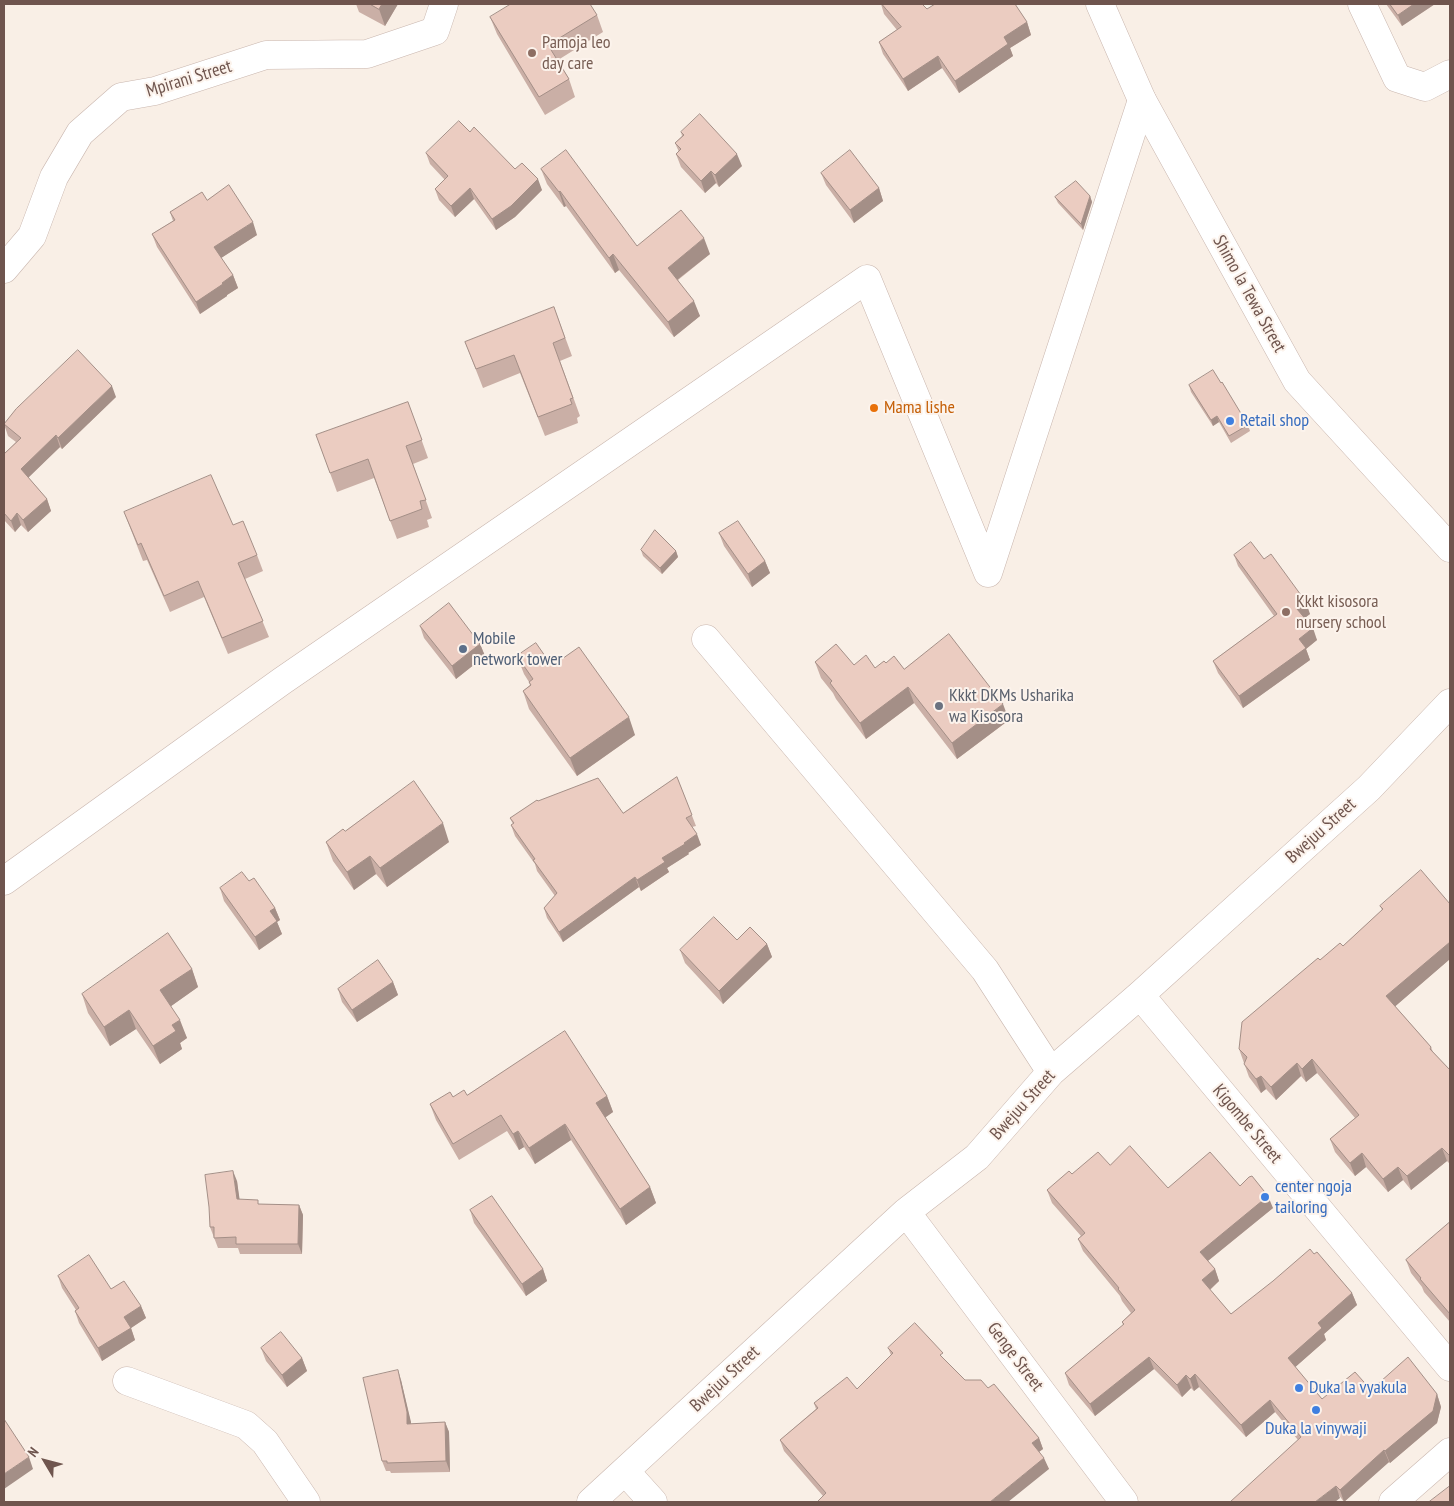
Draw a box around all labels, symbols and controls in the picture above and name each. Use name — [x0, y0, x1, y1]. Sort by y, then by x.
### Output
place label: Pamoja leo day care — [542, 32, 610, 74]
marker: Pamoja leo day care — [526, 47, 538, 59]
street label: Mpirani Street — [144, 56, 234, 102]
street label: Shimo la Tewa Street — [1208, 232, 1290, 356]
place label: Mama lishe — [884, 397, 955, 419]
marker: Mama lishe — [868, 402, 880, 414]
place label: Retail shop — [1240, 410, 1309, 432]
marker: Retail shop — [1224, 415, 1236, 427]
place label: Kkkt kisosora nursery school — [1296, 591, 1386, 634]
marker: Kkkt kisosora nursery school — [1280, 606, 1292, 618]
place label: Mobile network tower — [473, 628, 562, 670]
marker: Mobile network tower — [457, 643, 469, 655]
place label: Kkkt DKMs Usharika wa Kisosora — [949, 685, 1074, 728]
marker: Kkkt DKMs Usharika wa Kisosora — [933, 700, 945, 712]
street label: Bwejuu Street — [1281, 794, 1361, 868]
street label: Bwejuu Street — [986, 1065, 1060, 1145]
street label: Kigombe Street — [1208, 1080, 1286, 1168]
place label: center ngoja tailoring — [1275, 1176, 1352, 1218]
marker: center ngoja tailoring — [1259, 1191, 1271, 1203]
street label: Genge Street — [982, 1318, 1048, 1396]
street label: Bwejuu Street — [686, 1341, 764, 1417]
place label: Duka la vyakula — [1309, 1377, 1407, 1399]
marker: Duka la vyakula — [1293, 1382, 1305, 1394]
marker: Duka la vinywaji — [1310, 1404, 1322, 1416]
place label: Duka la vinywaji — [1265, 1418, 1367, 1440]
north arrow — [20, 1436, 70, 1486]
text: N — [24, 1444, 42, 1460]

